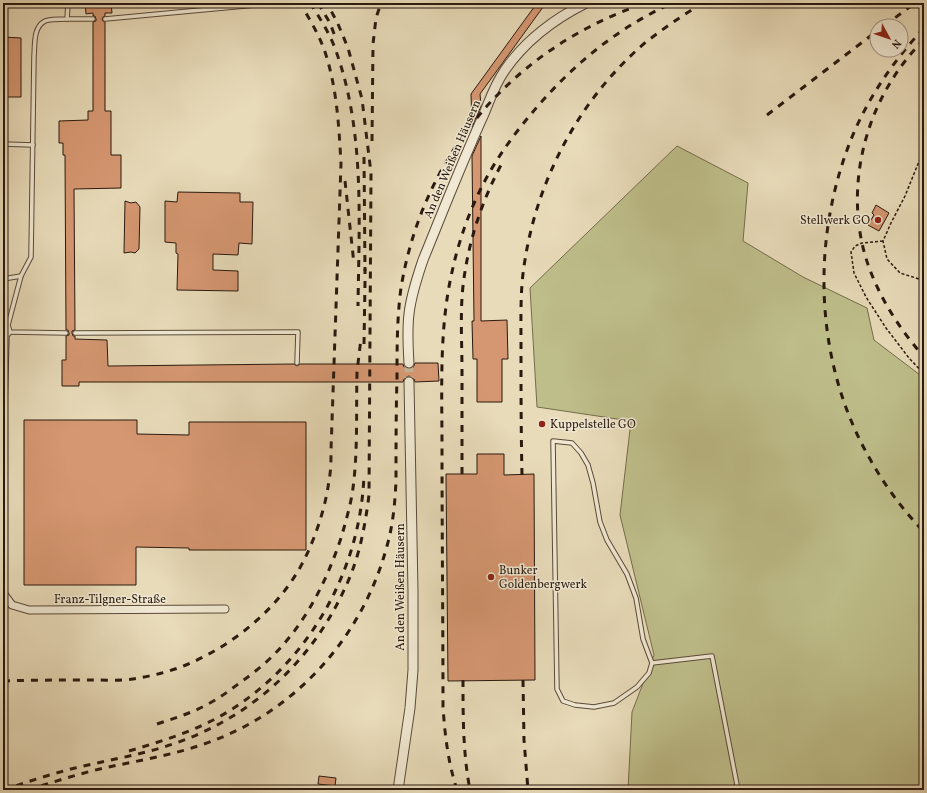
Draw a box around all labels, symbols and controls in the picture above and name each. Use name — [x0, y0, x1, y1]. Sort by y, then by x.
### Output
north arrow — [869, 18, 909, 58]
text: N — [887, 36, 904, 51]
street label: An den Weißen Häusern — [421, 98, 485, 221]
place label: Stellwerk GO — [800, 213, 870, 229]
marker: Stellwerk GO — [873, 215, 883, 225]
place label: Kuppelstelle GO — [550, 417, 636, 433]
marker: Kuppelstelle GO — [537, 419, 547, 429]
street label: An den Weißen Häusern — [393, 523, 409, 651]
place label: Bunker Goldenbergwerk — [499, 563, 588, 593]
marker: Bunker Goldenbergwerk — [486, 572, 496, 582]
street label: Franz-Tilgner-Straße — [54, 592, 166, 608]

